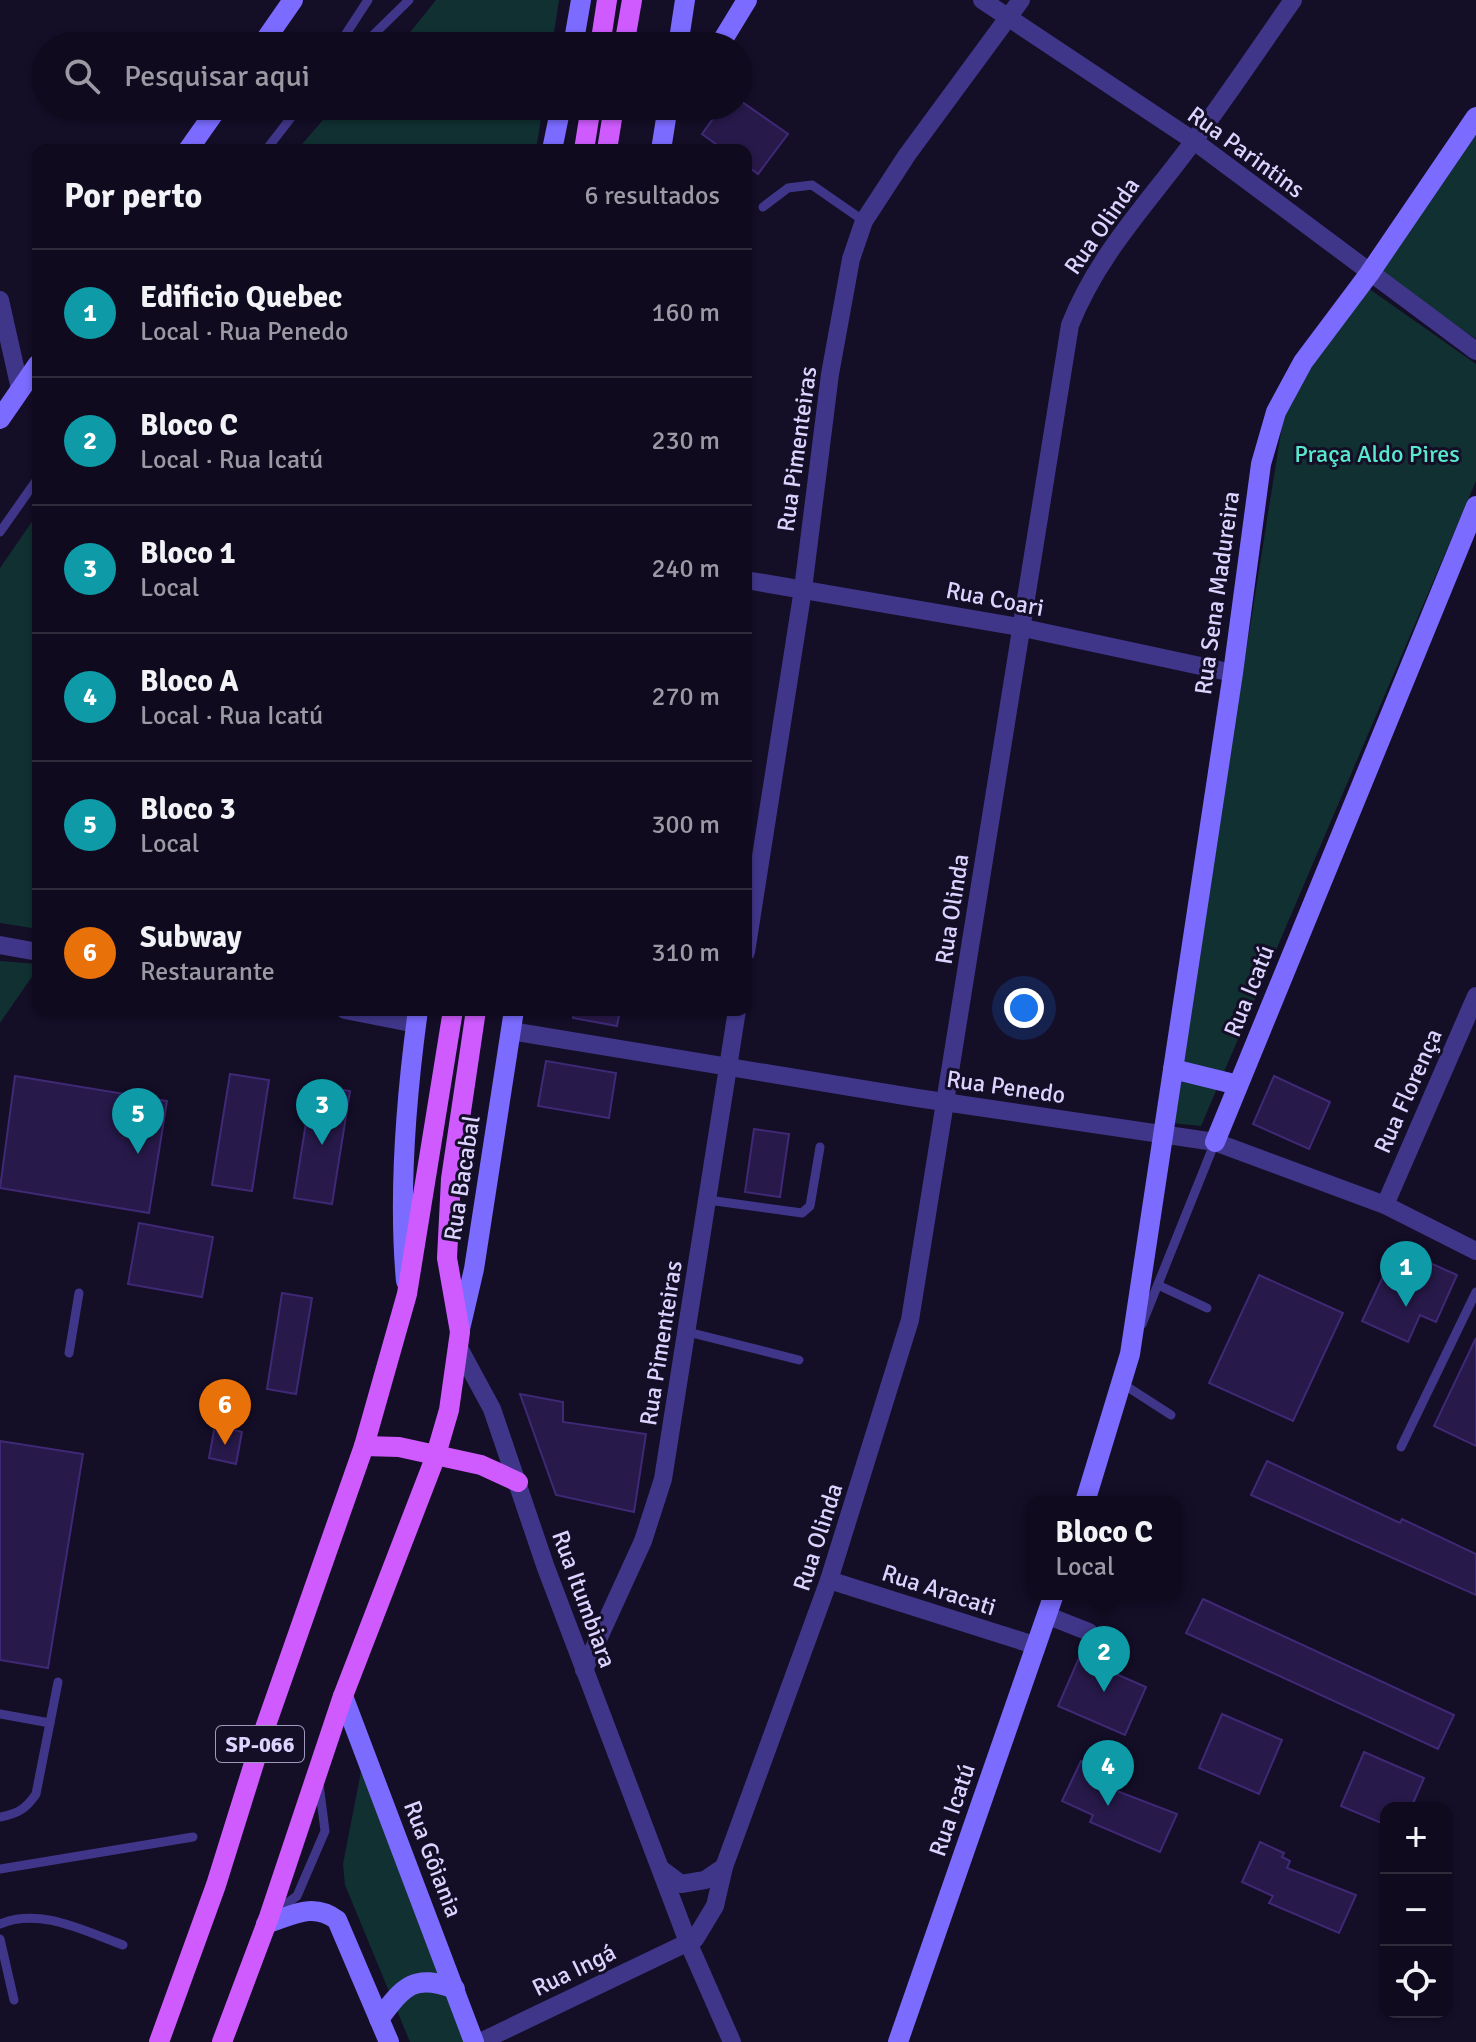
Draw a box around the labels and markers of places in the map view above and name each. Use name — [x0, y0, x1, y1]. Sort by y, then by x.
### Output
pin: 3 — [296, 1079, 348, 1145]
pin: 5 — [112, 1088, 164, 1154]
pin: 1 — [1380, 1241, 1432, 1307]
pin: 6 — [199, 1379, 251, 1445]
pin: 2 — [1078, 1626, 1130, 1692]
pin: 4 — [1082, 1740, 1134, 1806]

